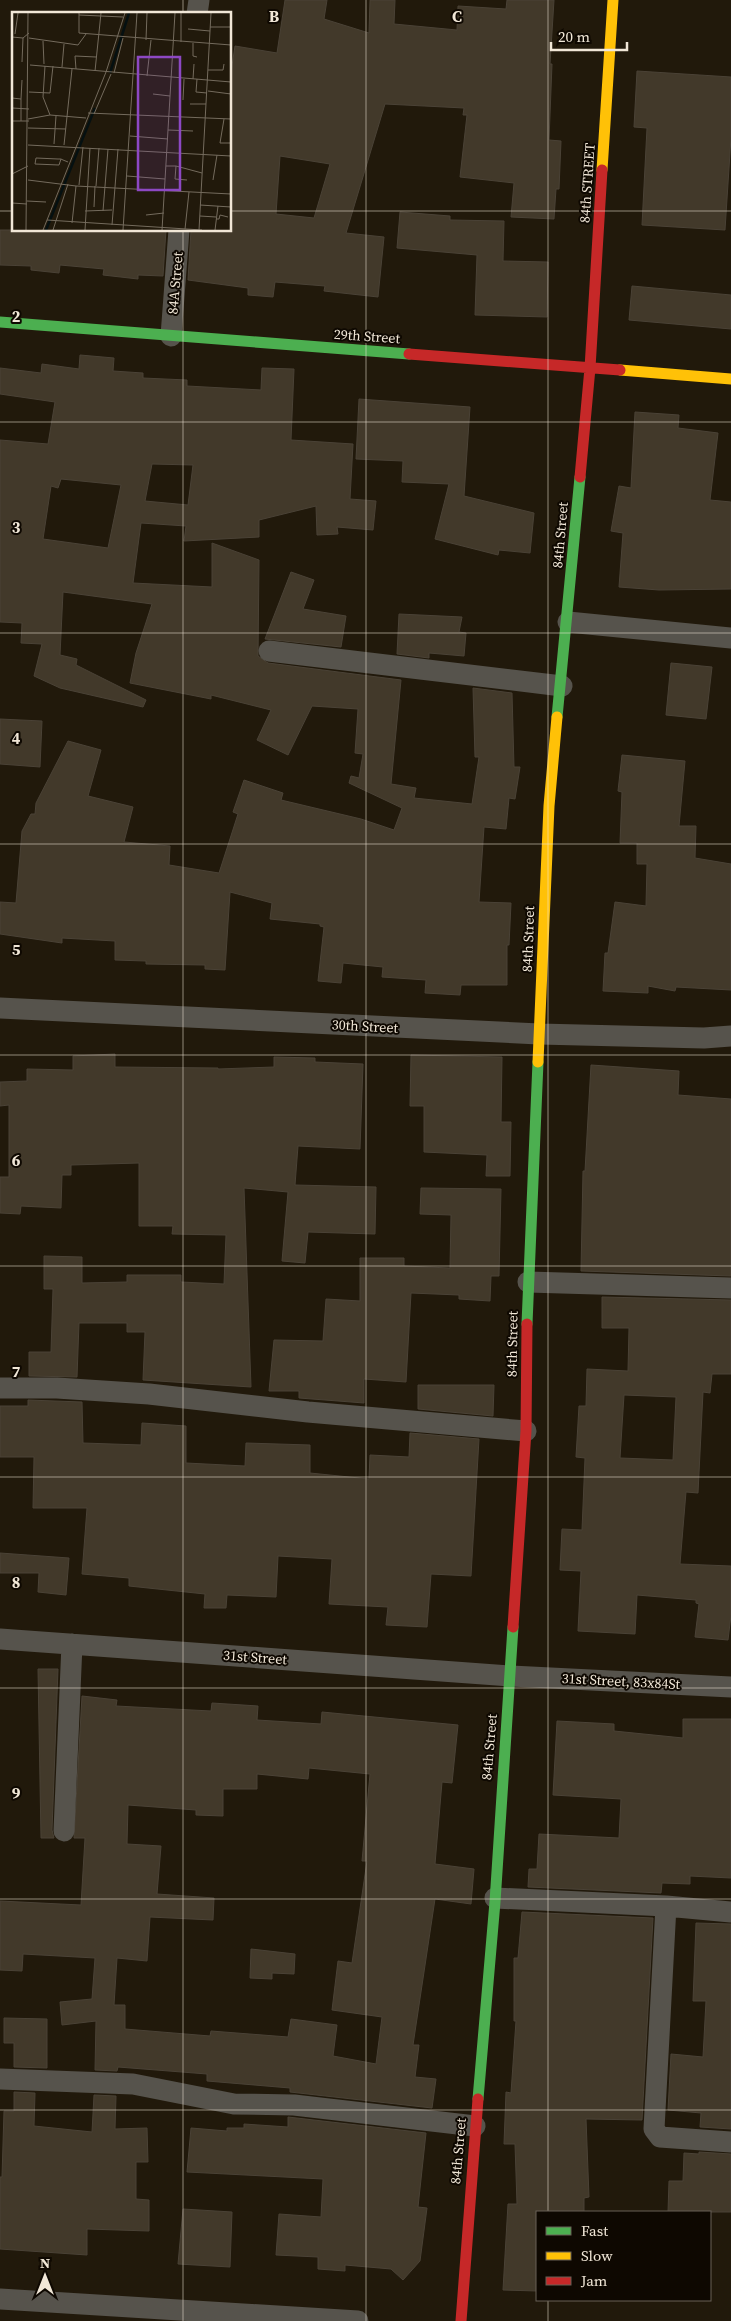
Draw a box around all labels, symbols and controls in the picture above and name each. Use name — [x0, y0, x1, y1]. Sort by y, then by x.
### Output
text: B — [269, 5, 280, 27]
text: C — [452, 5, 462, 27]
inset map — [12, 12, 231, 231]
scale bar — [551, 20, 627, 52]
text: 20 m — [558, 26, 590, 47]
street label: 84th STREET — [574, 142, 600, 224]
street label: 84A Street — [162, 250, 188, 315]
text: 2 — [12, 305, 21, 327]
street label: 29th Street — [333, 324, 401, 348]
street label: 84th Street — [547, 501, 573, 569]
text: 3 — [12, 516, 21, 538]
text: 4 — [12, 727, 21, 749]
street label: 84th Street — [517, 905, 539, 973]
text: 5 — [12, 938, 21, 960]
street label: 30th Street — [331, 1014, 399, 1038]
text: 6 — [12, 1149, 21, 1171]
street label: 84th Street — [501, 1310, 523, 1377]
text: 7 — [12, 1360, 21, 1382]
text: 8 — [12, 1571, 20, 1593]
street label: 31st Street — [222, 1645, 288, 1669]
street label: 31st Street, 83x84St — [561, 1668, 681, 1694]
street label: 84th Street — [476, 1713, 502, 1781]
text: 9 — [12, 1782, 21, 1804]
street label: 84th Street — [445, 2117, 471, 2185]
legend — [536, 2211, 711, 2301]
text: Fast — [581, 2220, 608, 2241]
text: Slow — [581, 2245, 613, 2266]
north arrow — [20, 2251, 70, 2301]
text: N — [40, 2253, 50, 2273]
text: Jam — [580, 2270, 608, 2291]

